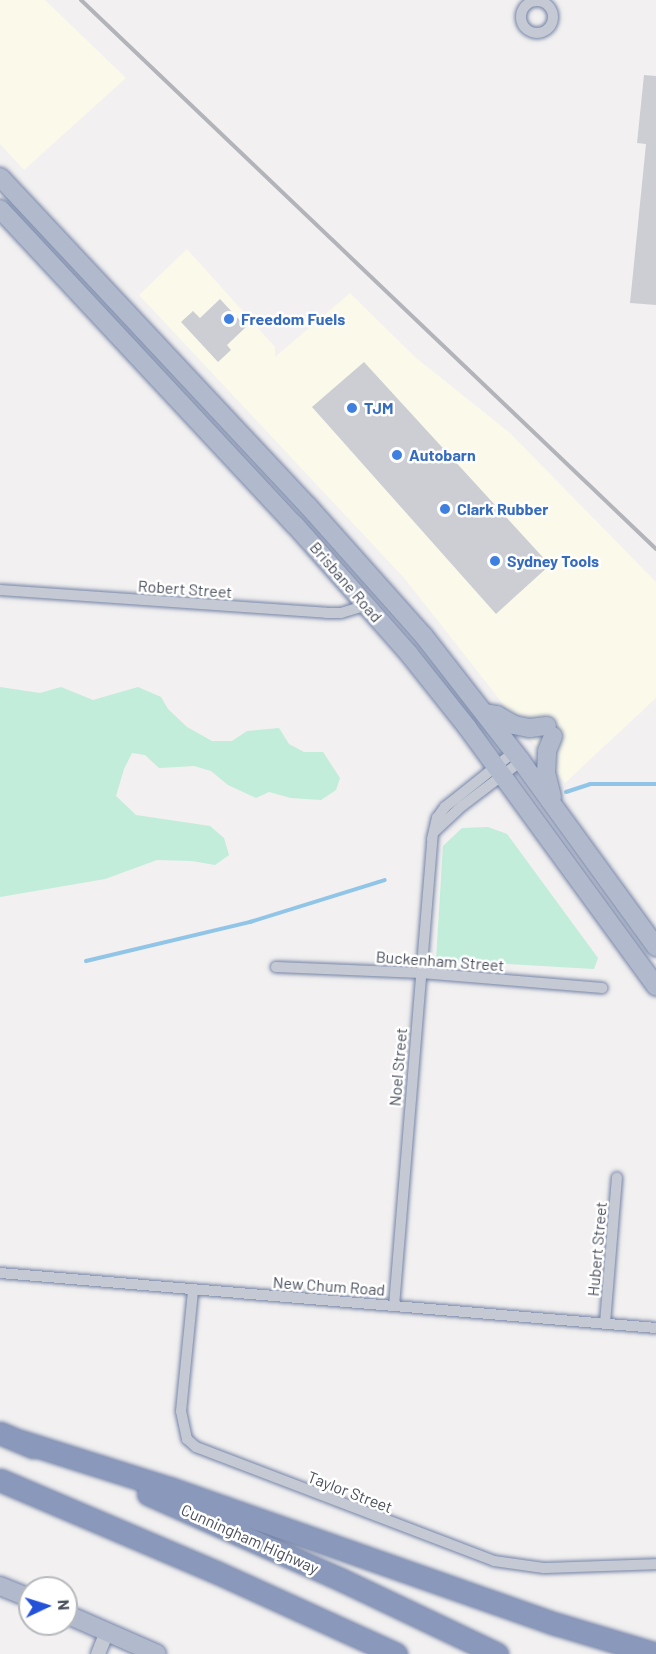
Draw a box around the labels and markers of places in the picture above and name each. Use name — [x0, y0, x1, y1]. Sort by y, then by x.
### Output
place label: Freedom Fuels — [241, 309, 345, 329]
marker: Freedom Fuels — [222, 312, 236, 326]
place label: TJM — [364, 398, 393, 418]
marker: TJM — [345, 401, 359, 415]
place label: Autobarn — [409, 445, 476, 465]
marker: Autobarn — [390, 448, 404, 462]
place label: Clark Rubber — [457, 499, 548, 519]
marker: Clark Rubber — [438, 502, 452, 516]
place label: Sydney Tools — [507, 551, 599, 571]
marker: Sydney Tools — [488, 554, 502, 568]

